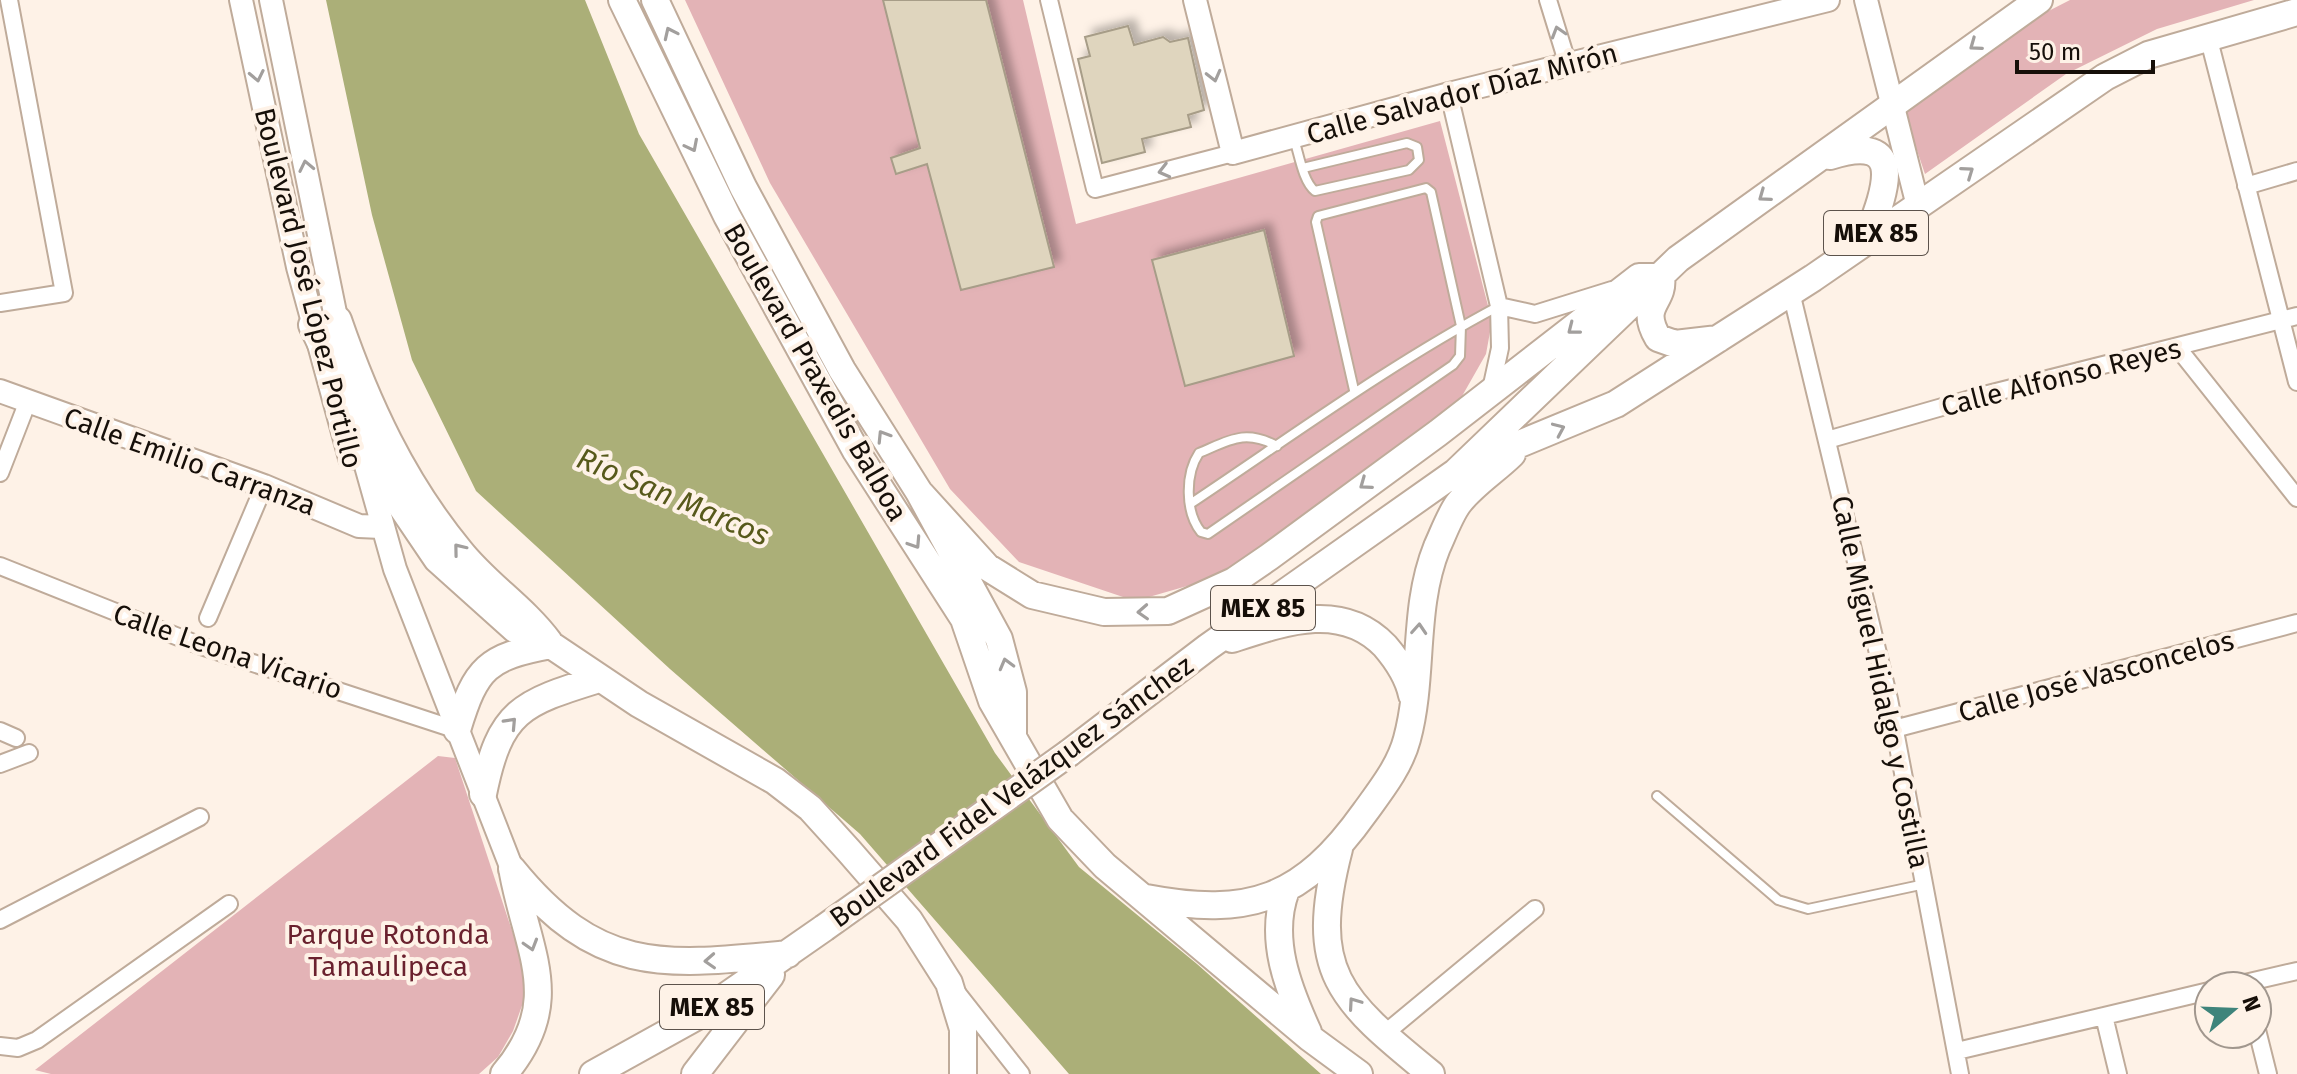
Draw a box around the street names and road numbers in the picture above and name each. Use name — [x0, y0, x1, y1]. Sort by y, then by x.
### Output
street label: Calle Salvador Díaz Mirón — [1303, 36, 1621, 151]
street label: Boulevard José López Portillo — [248, 104, 369, 472]
road number: MEX 85 — [1824, 211, 1928, 255]
street label: Boulevard Praxedis Balboa — [717, 218, 914, 527]
street label: Calle Alfonso Reyes — [1938, 332, 2184, 423]
street label: Calle Emilio Carranza — [59, 401, 320, 522]
street label: Calle Miguel Hidalgo y Costilla — [1825, 493, 1936, 872]
road number: MEX 85 — [1211, 586, 1315, 630]
street label: Calle Leona Vicario — [109, 597, 347, 706]
street label: Calle José Vasconcelos — [1955, 624, 2237, 729]
street label: Boulevard Fidel Velázquez Sánchez — [823, 648, 1199, 934]
road number: MEX 85 — [660, 985, 764, 1029]

